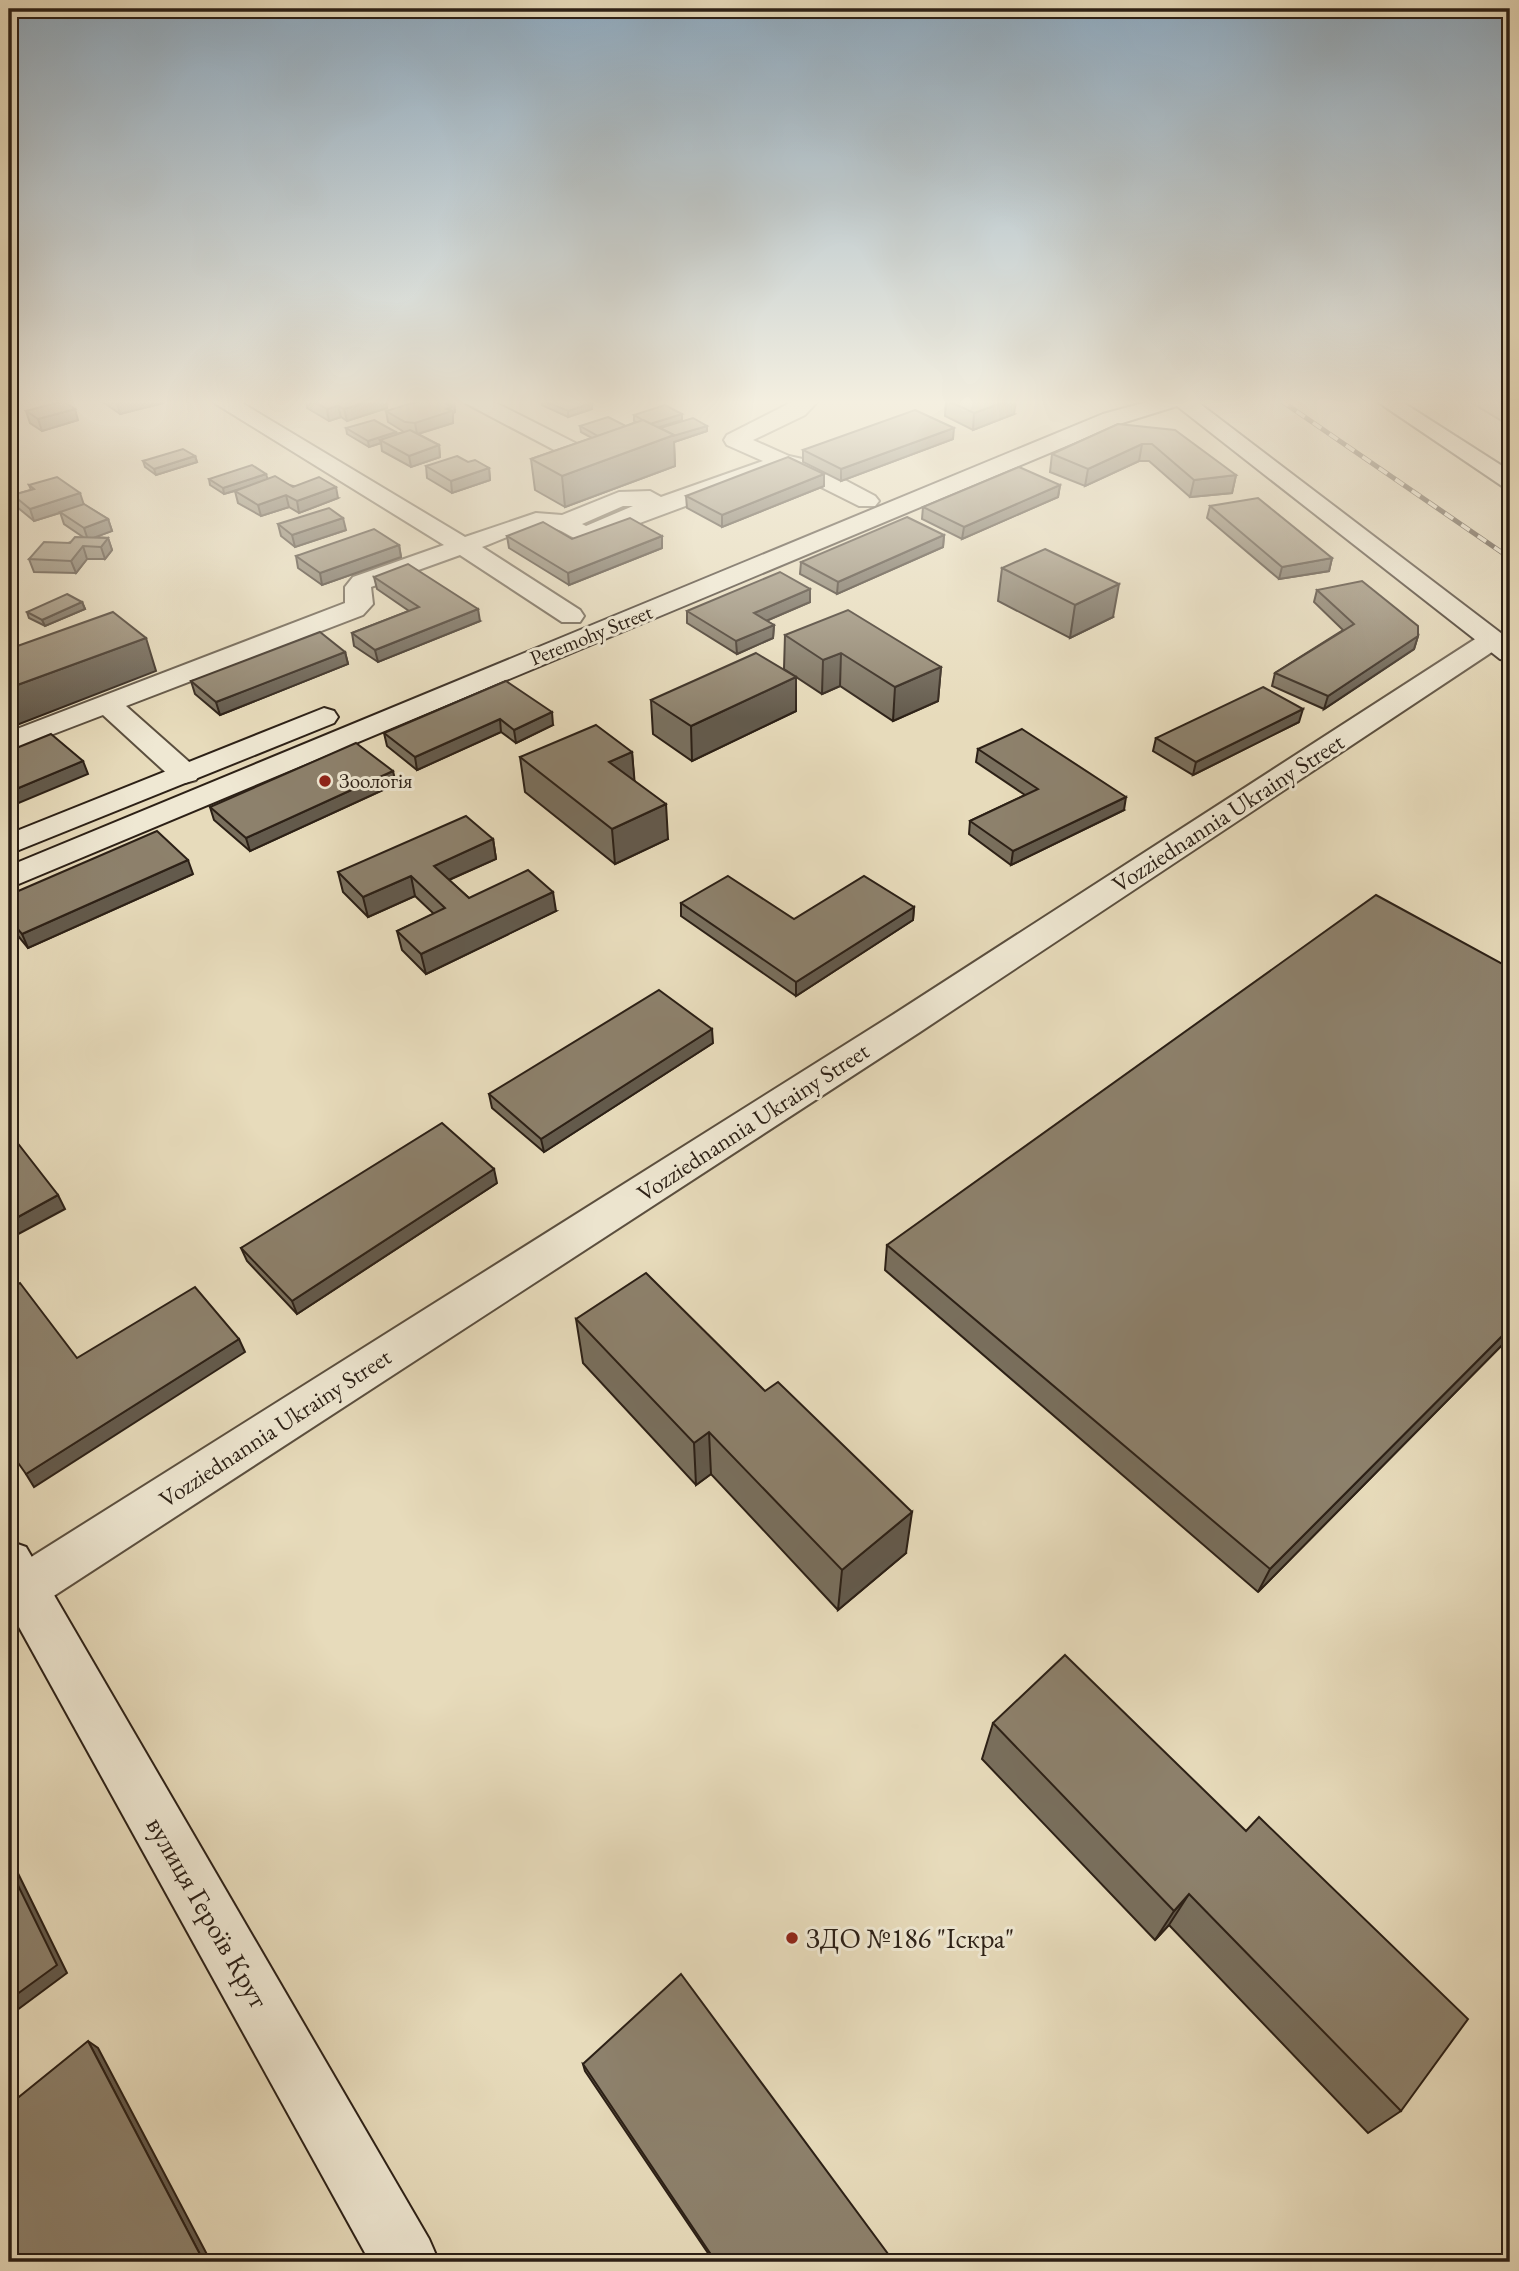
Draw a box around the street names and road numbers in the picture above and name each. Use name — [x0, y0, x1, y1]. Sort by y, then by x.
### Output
street label: Peremohy Street — [526, 598, 656, 671]
street label: Vozziednannia Ukrainy Street — [1106, 726, 1350, 899]
street label: Vozziednannia Ukrainy Street — [631, 1035, 875, 1208]
street label: Vozziednannia Ukrainy Street — [153, 1341, 397, 1514]
street label: вулиця Героїв Крут — [139, 1810, 278, 2015]

